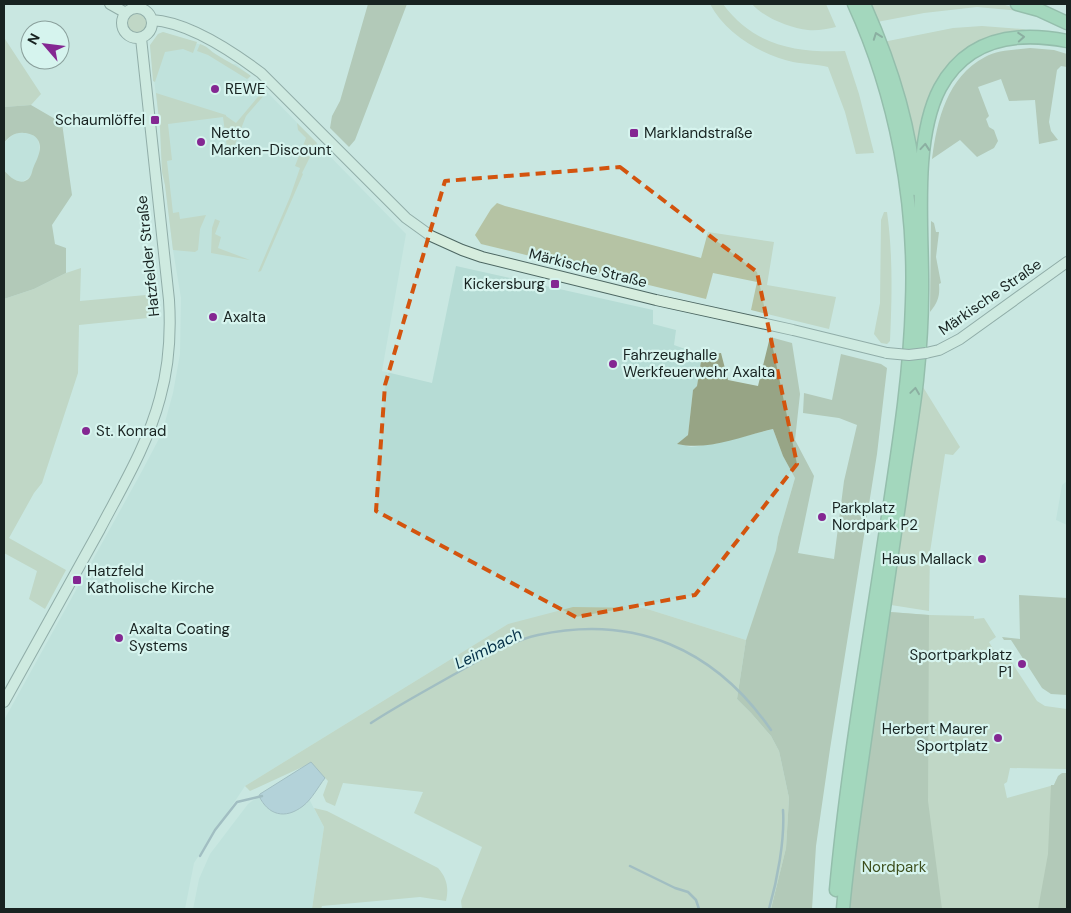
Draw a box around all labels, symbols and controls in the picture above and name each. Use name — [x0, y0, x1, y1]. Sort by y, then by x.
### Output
north arrow — [20, 20, 70, 70]
text: N — [23, 30, 44, 48]
one-way arrow — [873, 32, 883, 40]
one-way arrow — [1018, 32, 1026, 43]
place label: REWE — [225, 79, 265, 99]
marker: REWE — [209, 83, 221, 95]
place label: Schaumlöffel — [55, 110, 145, 130]
marker: Schaumlöffel — [149, 114, 161, 126]
place label: Netto Marken-Discount — [211, 123, 332, 160]
place label: Marklandstraße — [644, 123, 752, 143]
marker: Marklandstraße — [628, 127, 640, 139]
marker: Netto Marken-Discount — [195, 136, 207, 148]
one-way arrow — [919, 143, 930, 151]
street label: Hatzfelder Straße — [132, 195, 164, 317]
street label: Märkische Straße — [527, 244, 649, 292]
street label: Märkische Straße — [935, 254, 1045, 340]
place label: Kickersburg — [464, 274, 545, 294]
marker: Kickersburg — [549, 278, 561, 290]
place label: Axalta — [223, 307, 266, 327]
marker: Axalta — [207, 311, 219, 323]
place label: Fahrzeughalle Werkfeuerwehr Axalta — [623, 345, 775, 382]
marker: Fahrzeughalle Werkfeuerwehr Axalta — [607, 358, 619, 370]
one-way arrow — [909, 387, 920, 395]
place label: St. Konrad — [96, 421, 166, 441]
marker: St. Konrad — [80, 425, 92, 437]
place label: Parkplatz Nordpark P2 — [832, 498, 918, 535]
marker: Parkplatz Nordpark P2 — [816, 511, 828, 523]
place label: Haus Mallack — [882, 549, 972, 569]
marker: Haus Mallack — [976, 553, 988, 565]
place label: Hatzfeld Katholische Kirche — [87, 561, 214, 598]
marker: Hatzfeld Katholische Kirche — [71, 574, 83, 586]
place label: Axalta Coating Systems — [129, 619, 230, 656]
water label: Leimbach — [451, 623, 525, 674]
marker: Axalta Coating Systems — [113, 632, 125, 644]
place label: Sportparkplatz P1 — [909, 645, 1012, 682]
marker: Sportparkplatz P1 — [1016, 658, 1028, 670]
place label: Herbert Maurer Sportplatz — [882, 719, 988, 756]
marker: Herbert Maurer Sportplatz — [992, 732, 1004, 744]
park label: Nordpark — [862, 857, 927, 877]

